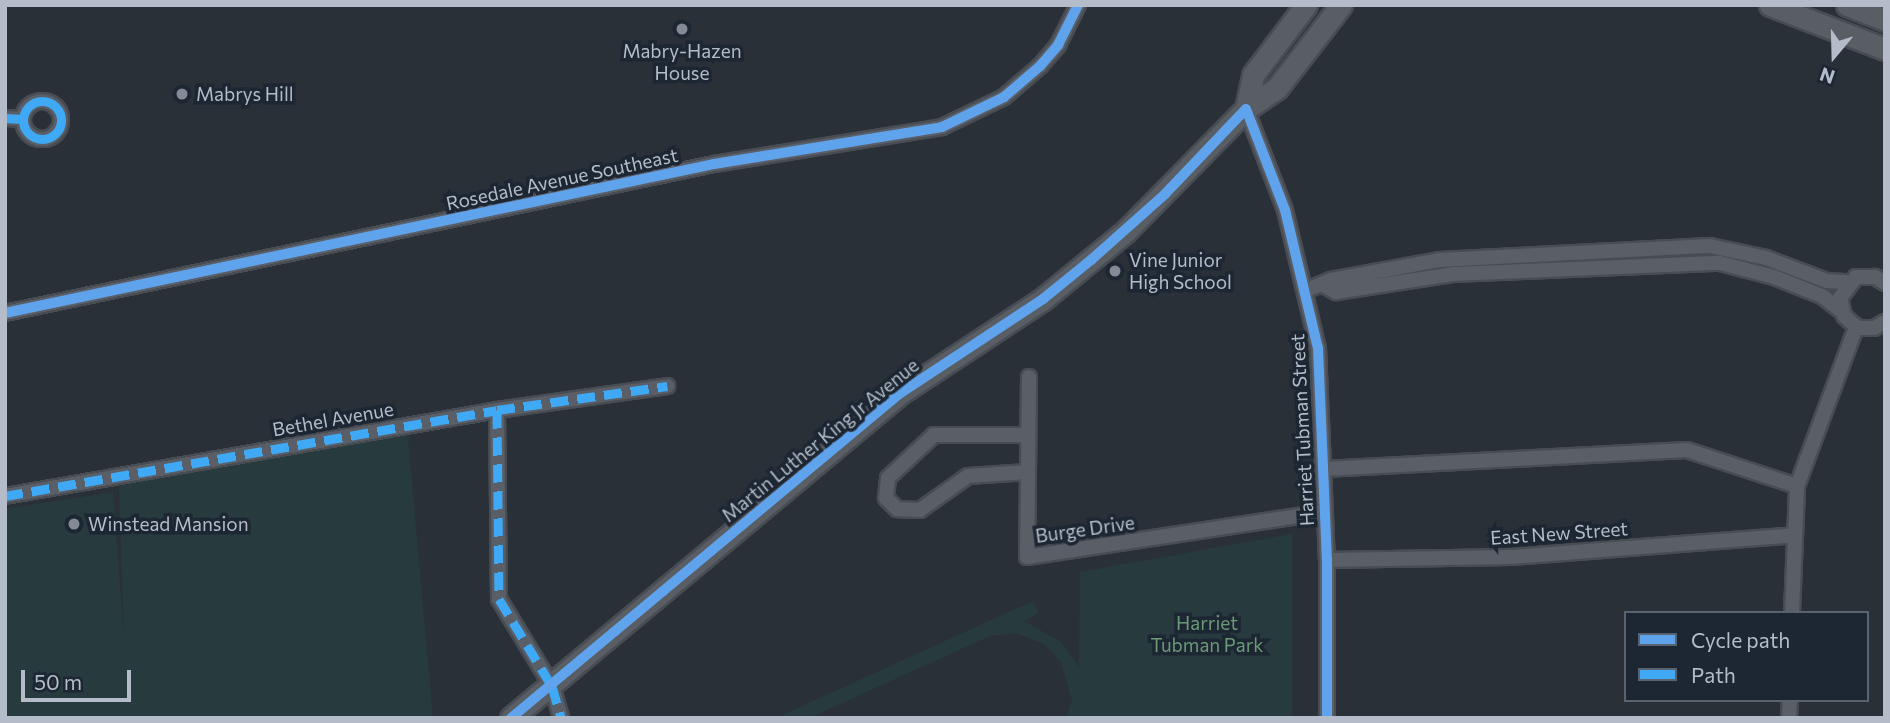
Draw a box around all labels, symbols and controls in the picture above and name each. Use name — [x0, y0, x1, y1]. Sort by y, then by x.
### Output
marker: Mabry-Hazen House — [674, 21, 690, 37]
north arrow — [1799, 21, 1869, 91]
place label: Mabry-Hazen House — [622, 40, 742, 84]
text: N — [1817, 63, 1837, 90]
place label: Mabrys Hill — [196, 83, 294, 105]
marker: Mabrys Hill — [174, 86, 190, 102]
street label: Rosedale Avenue Southeast — [444, 143, 680, 215]
place label: Vine Junior High School — [1129, 249, 1232, 293]
marker: Vine Junior High School — [1107, 263, 1123, 279]
street label: Harriet Tubman Street — [1286, 333, 1318, 527]
street label: Martin Luther King Jr Avenue — [717, 354, 923, 526]
street label: Bethel Avenue — [271, 397, 395, 441]
street label: Burge Drive — [1034, 511, 1136, 547]
place label: Winstead Mansion — [88, 513, 249, 535]
marker: Winstead Mansion — [66, 516, 82, 532]
street label: East New Street — [1489, 517, 1629, 549]
legend — [1624, 611, 1869, 702]
park label: Harriet Tubman Park — [1150, 612, 1264, 656]
text: Cycle path — [1691, 627, 1790, 652]
scale bar — [24, 656, 135, 700]
text: Path — [1691, 662, 1736, 687]
text: 50 m — [34, 669, 82, 694]

